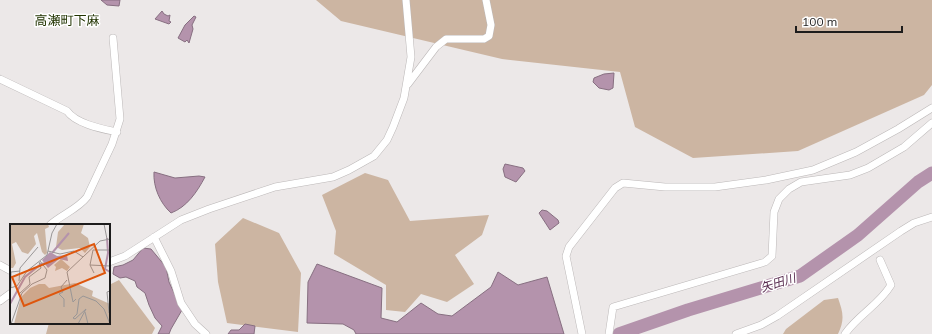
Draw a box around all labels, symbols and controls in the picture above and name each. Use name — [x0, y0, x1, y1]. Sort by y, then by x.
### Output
scale bar — [796, 8, 902, 34]
district label: 高瀬町下麻 — [34, 12, 100, 28]
text: 100 m — [802, 14, 837, 29]
inset map — [10, 224, 110, 324]
water label: 矢田川 — [758, 270, 799, 295]

